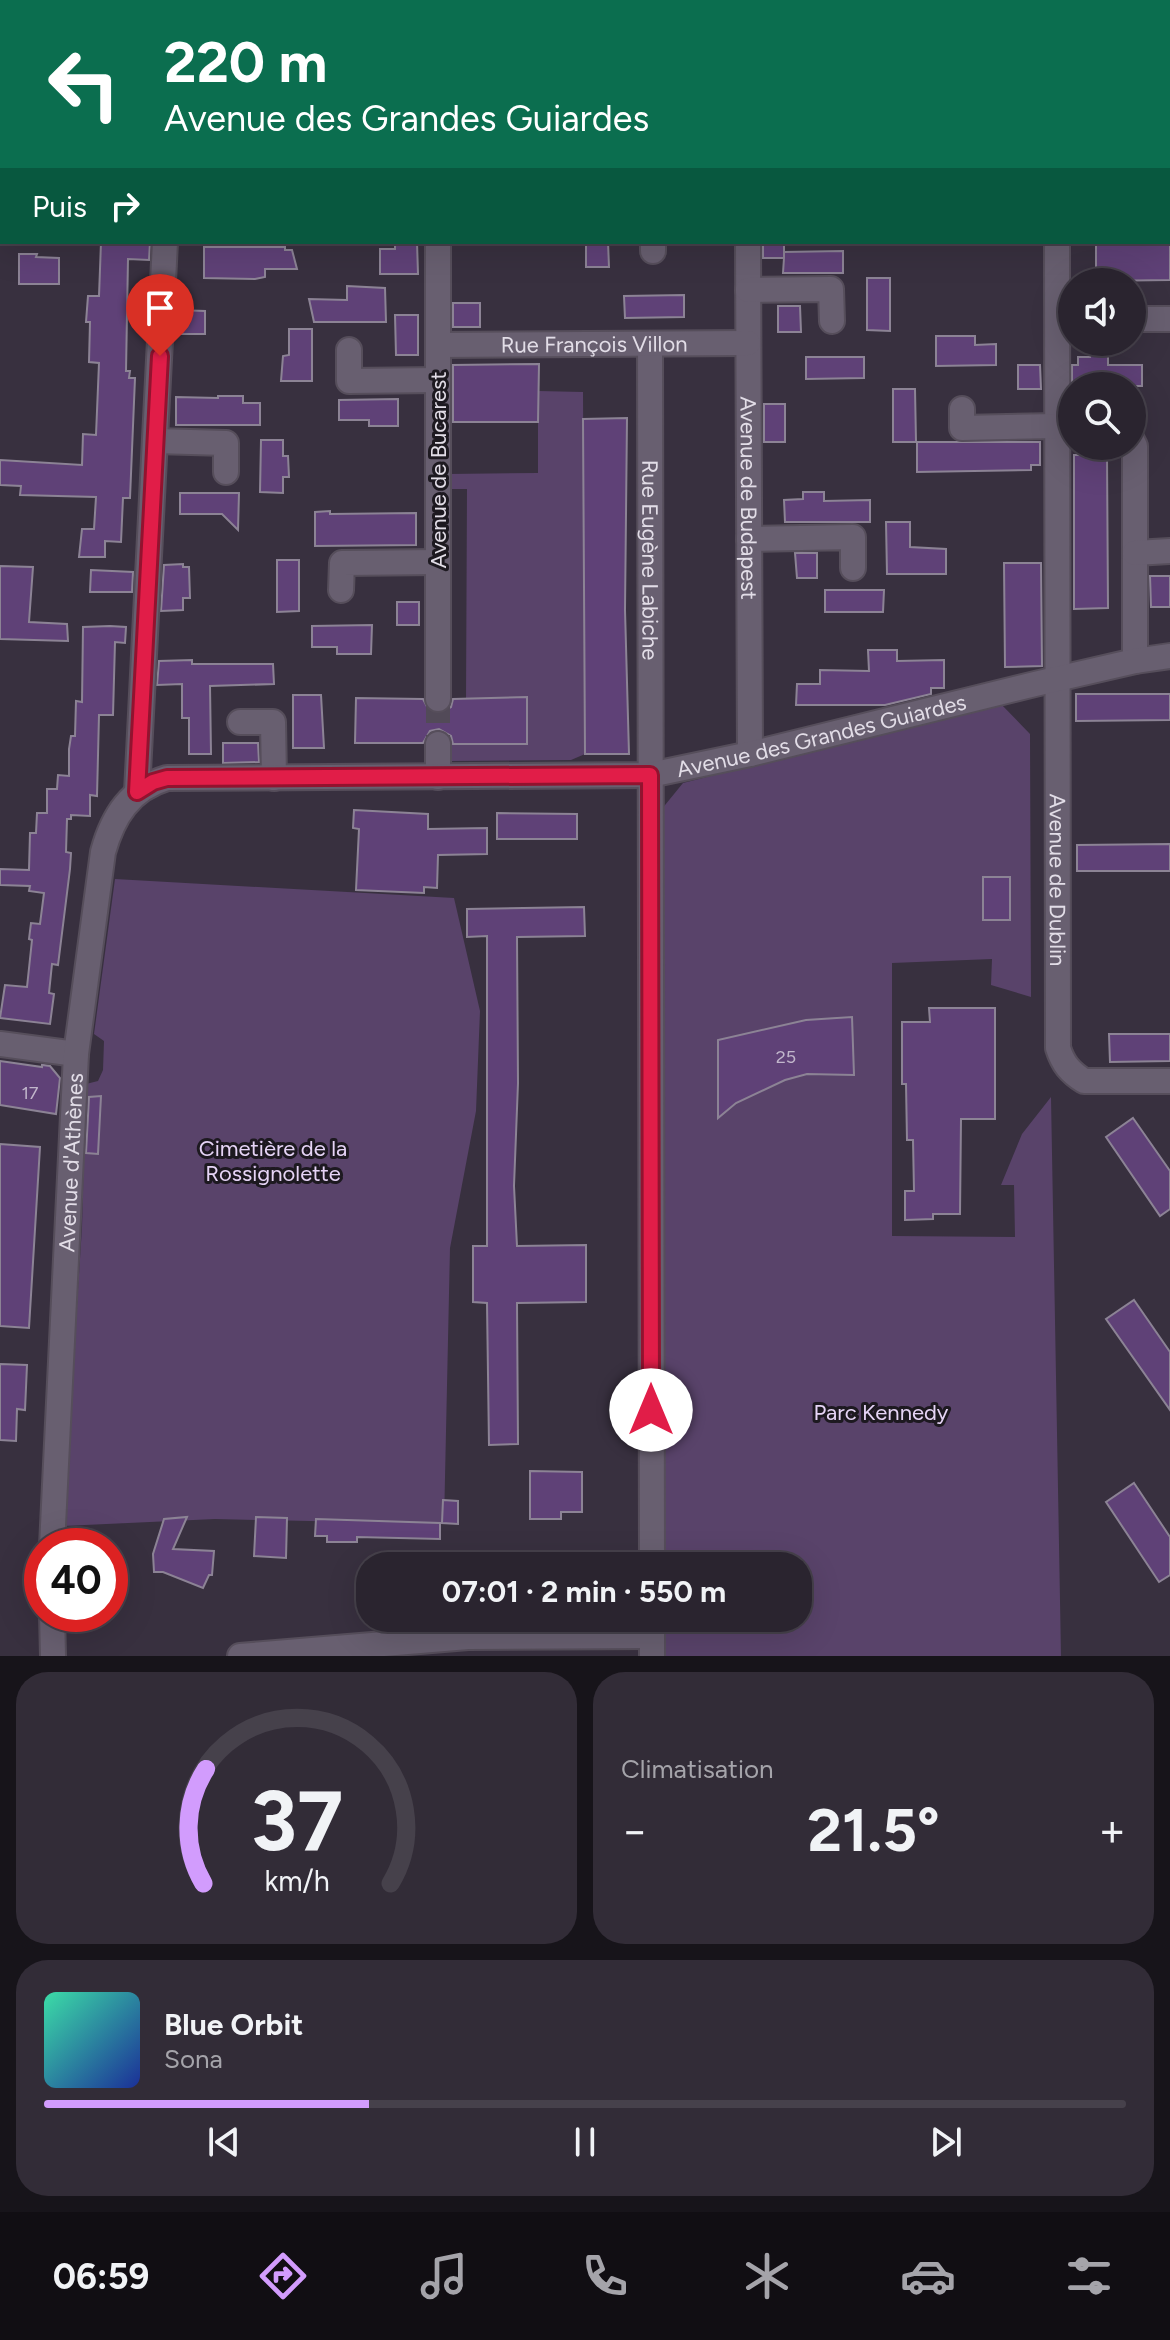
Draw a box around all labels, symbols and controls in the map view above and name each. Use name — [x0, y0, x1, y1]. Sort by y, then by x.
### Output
text: 220 m — [164, 29, 327, 96]
icon: left — [32, 32, 136, 136]
text: Avenue des Grandes Guiardes — [164, 97, 649, 140]
icon: right — [103, 184, 147, 228]
text: Puis — [32, 188, 87, 225]
map controls — [1058, 268, 1146, 460]
button: sound — [1058, 268, 1146, 356]
pin — [126, 274, 194, 356]
icon: arrive — [138, 286, 182, 330]
street label: Rue François Villon — [501, 330, 687, 359]
street label: Avenue de Bucarest — [425, 371, 452, 569]
button: search — [1058, 372, 1146, 460]
street label: Avenue de Budapest — [735, 396, 762, 600]
street label: Rue Eugène Labiche — [636, 460, 664, 660]
street label: Avenue des Grandes Guiardes — [674, 688, 969, 783]
street label: Avenue de Dublin — [1044, 794, 1071, 966]
house number: 25 — [776, 1046, 796, 1068]
street label: Avenue d'Athènes — [53, 1072, 89, 1253]
house number: 17 — [21, 1082, 39, 1104]
park label: Cimetière de la Rossignolette — [199, 1135, 347, 1187]
position arrow — [609, 1368, 693, 1452]
park label: Parc Kennedy — [814, 1399, 949, 1426]
speed limit sign: 40 — [24, 1528, 128, 1632]
text: 07:01 · 2 min · 550 m — [442, 1573, 726, 1610]
text: Climatisation — [621, 1753, 774, 1785]
text: 37 — [250, 1771, 343, 1871]
text: 21.5° — [807, 1794, 940, 1866]
text: − — [621, 1804, 648, 1857]
text: + — [1099, 1804, 1126, 1857]
text: km/h — [264, 1864, 329, 1898]
text: Blue Orbit — [164, 2006, 303, 2043]
text: Sona — [164, 2043, 223, 2075]
icon: previous — [202, 2120, 246, 2164]
icon: pause — [563, 2120, 607, 2164]
icon: next — [924, 2120, 968, 2164]
icon: directions — [255, 2248, 311, 2304]
icon: music — [416, 2248, 472, 2304]
icon: phone — [577, 2248, 633, 2304]
icon: climate — [739, 2248, 795, 2304]
icon: car — [900, 2248, 956, 2304]
icon: filters — [1061, 2248, 1117, 2304]
text: 06:59 — [53, 2255, 149, 2298]

